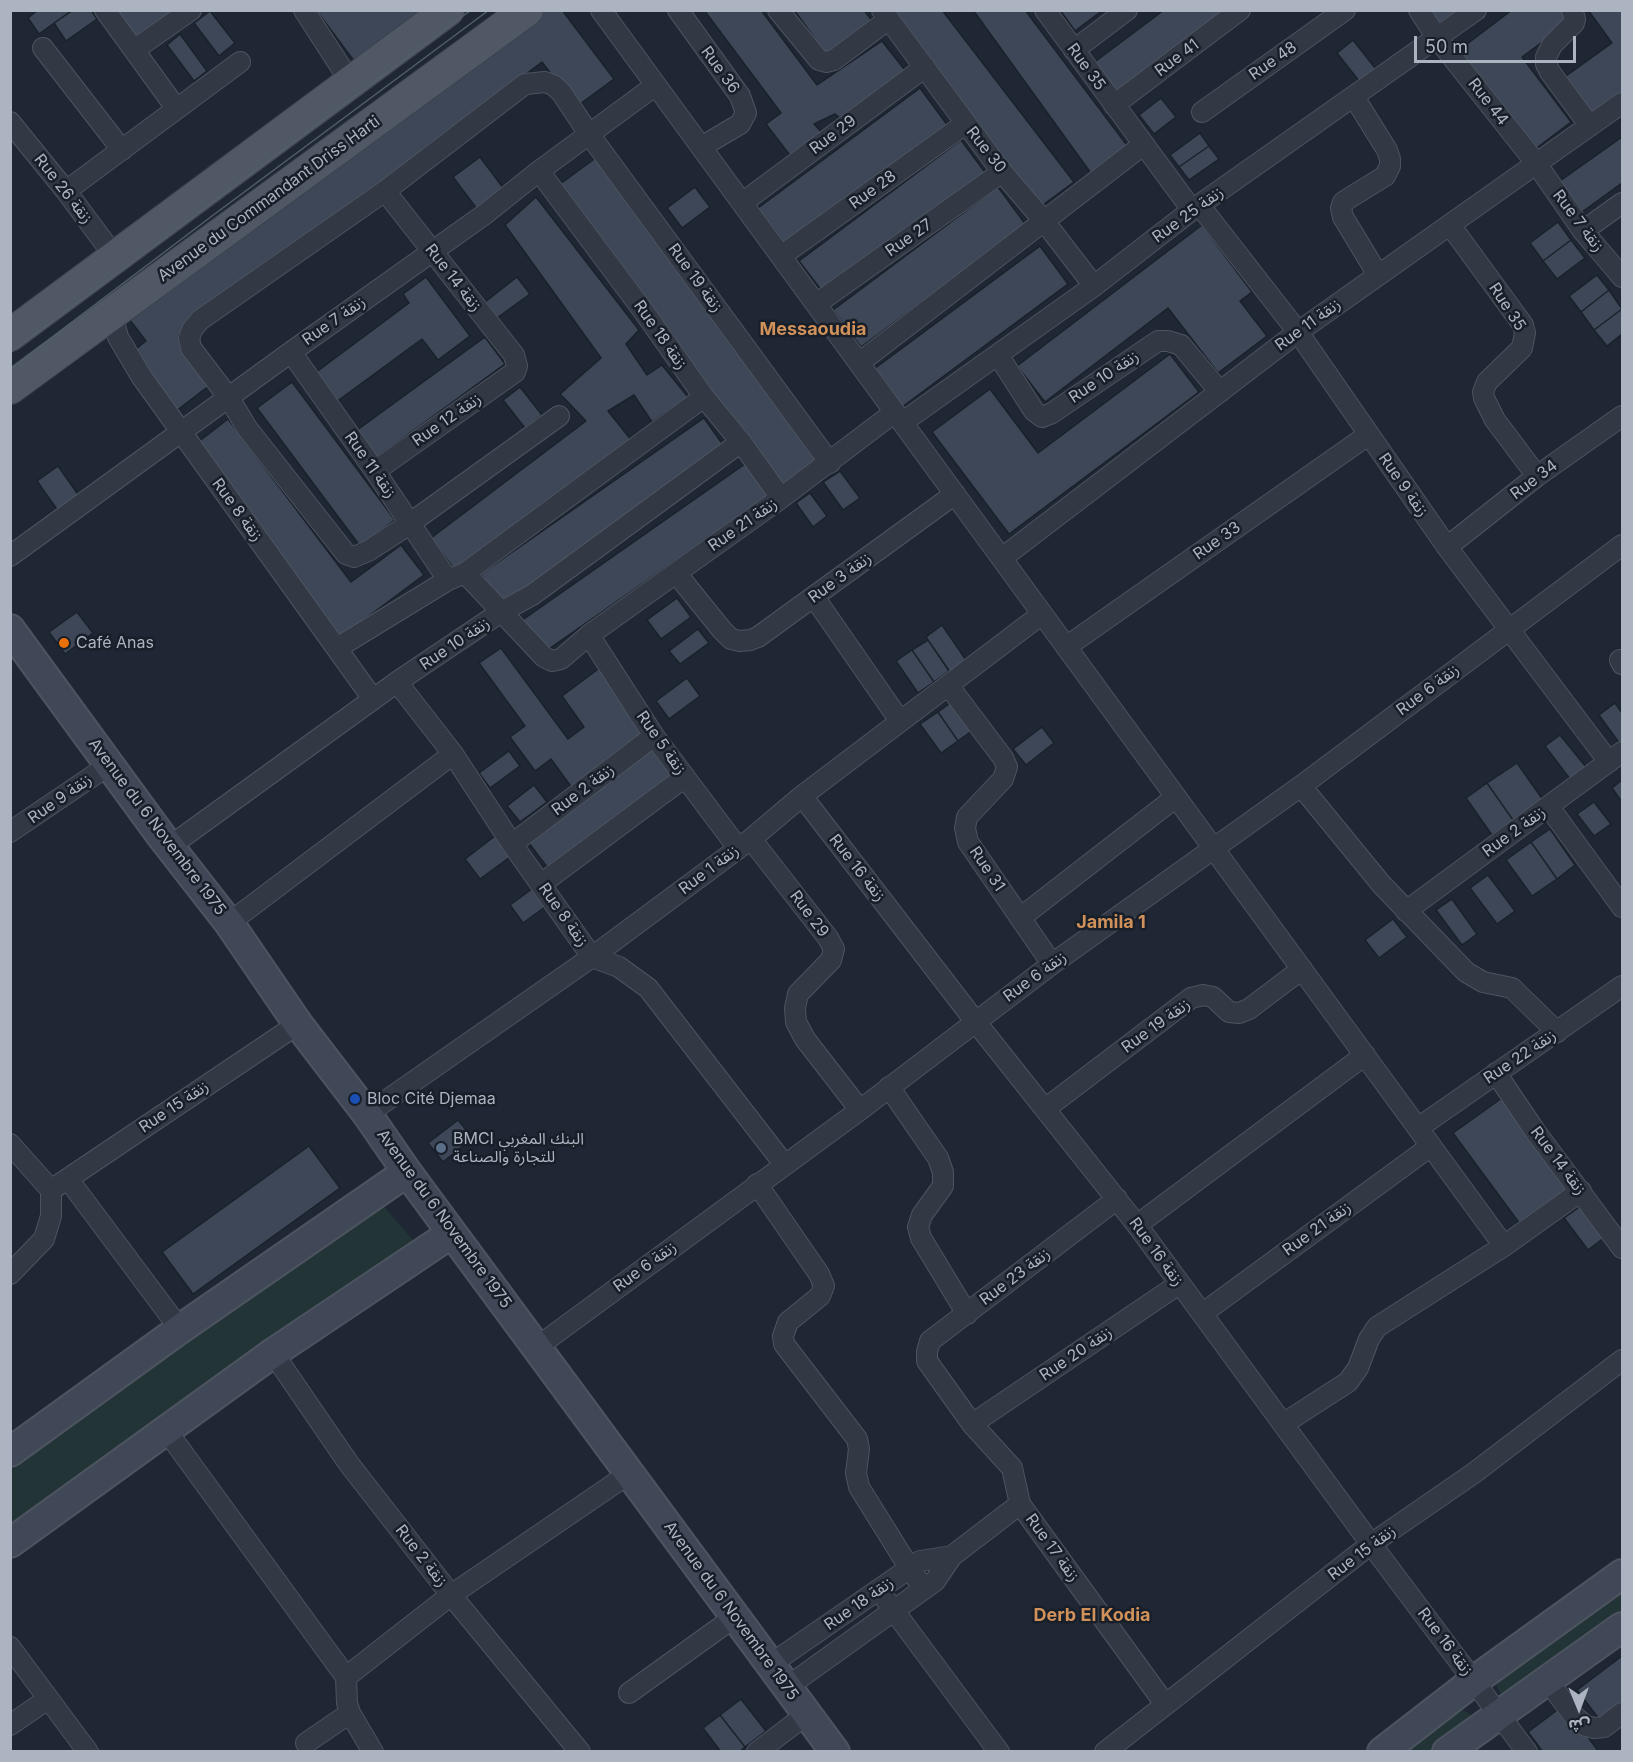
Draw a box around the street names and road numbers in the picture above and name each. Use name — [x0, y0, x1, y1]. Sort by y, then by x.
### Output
street label: Rue 41 — [1151, 35, 1203, 81]
street label: Rue 48 — [1245, 38, 1301, 84]
street label: Rue 35 — [1063, 40, 1109, 94]
street label: Rue 36 — [697, 43, 743, 97]
street label: Rue 44 — [1464, 75, 1512, 129]
street label: Rue 29 — [806, 111, 860, 159]
street label: Avenue du Commandant Driss Harti — [154, 112, 384, 286]
street label: Rue 30 — [962, 123, 1010, 177]
street label: Rue 26 زنقة — [30, 150, 96, 228]
street label: Rue 28 — [846, 167, 900, 213]
street label: Rue 25 زنقة — [1149, 183, 1227, 247]
street label: Rue 7 زنقة — [1549, 186, 1607, 256]
street label: Rue 27 — [882, 215, 936, 261]
street label: Rue 14 زنقة — [421, 240, 485, 316]
street label: Rue 19 زنقة — [664, 240, 726, 316]
street label: Rue 35 — [1484, 279, 1530, 335]
street label: Rue 7 زنقة — [299, 292, 369, 350]
street label: Rue 11 زنقة — [1271, 295, 1345, 355]
street label: Rue 18 زنقة — [629, 297, 691, 373]
street label: Rue 10 زنقة — [1065, 347, 1143, 407]
street label: Rue 12 زنقة — [409, 389, 485, 451]
street label: Rue 11 زنقة — [340, 428, 400, 502]
street label: Rue 9 زنقة — [1374, 449, 1432, 521]
street label: Rue 34 — [1507, 456, 1561, 504]
street label: Rue 8 زنقة — [208, 475, 266, 545]
street label: Rue 21 زنقة — [705, 494, 781, 556]
street label: Rue 33 — [1190, 518, 1244, 564]
street label: Rue 3 زنقة — [805, 549, 875, 607]
street label: Rue 10 زنقة — [416, 614, 494, 674]
street label: Rue 6 زنقة — [1393, 660, 1463, 720]
street label: Rue 5 زنقة — [632, 708, 690, 778]
street label: Avenue du 6 Novembre 1975 — [84, 735, 230, 919]
street label: Rue 2 زنقة — [548, 760, 618, 820]
street label: Rue 9 زنقة — [24, 770, 96, 828]
street label: Rue 2 زنقة — [1479, 803, 1549, 861]
street label: Rue 16 زنقة — [825, 831, 889, 905]
street label: Rue 1 زنقة — [675, 841, 743, 899]
street label: Rue 31 — [965, 843, 1009, 895]
street label: Rue 8 زنقة — [534, 879, 592, 951]
street label: Rue 29 — [785, 887, 833, 941]
street label: Rue 6 زنقة — [1000, 948, 1070, 1006]
street label: Rue 19 زنقة — [1118, 995, 1194, 1057]
street label: Rue 22 زنقة — [1480, 1026, 1560, 1088]
street label: Rue 15 زنقة — [136, 1077, 212, 1137]
street label: Rue 14 زنقة — [1526, 1123, 1590, 1199]
street label: Avenue du 6 Novembre 1975 — [373, 1126, 515, 1312]
street label: Rue 21 زنقة — [1279, 1198, 1355, 1260]
street label: Rue 16 زنقة — [1125, 1214, 1187, 1290]
street label: Rue 6 زنقة — [610, 1238, 680, 1296]
street label: Rue 23 زنقة — [976, 1244, 1054, 1310]
street label: Rue 20 زنقة — [1036, 1323, 1116, 1385]
street label: Rue 17 زنقة — [1021, 1510, 1083, 1586]
street label: Avenue du 6 Novembre 1975 — [660, 1518, 802, 1704]
street label: Rue 2 زنقة — [391, 1521, 451, 1591]
street label: Rue 15 زنقة — [1324, 1521, 1400, 1585]
street label: Rue 18 زنقة — [821, 1573, 897, 1635]
street label: Rue 16 زنقة — [1413, 1604, 1477, 1680]

